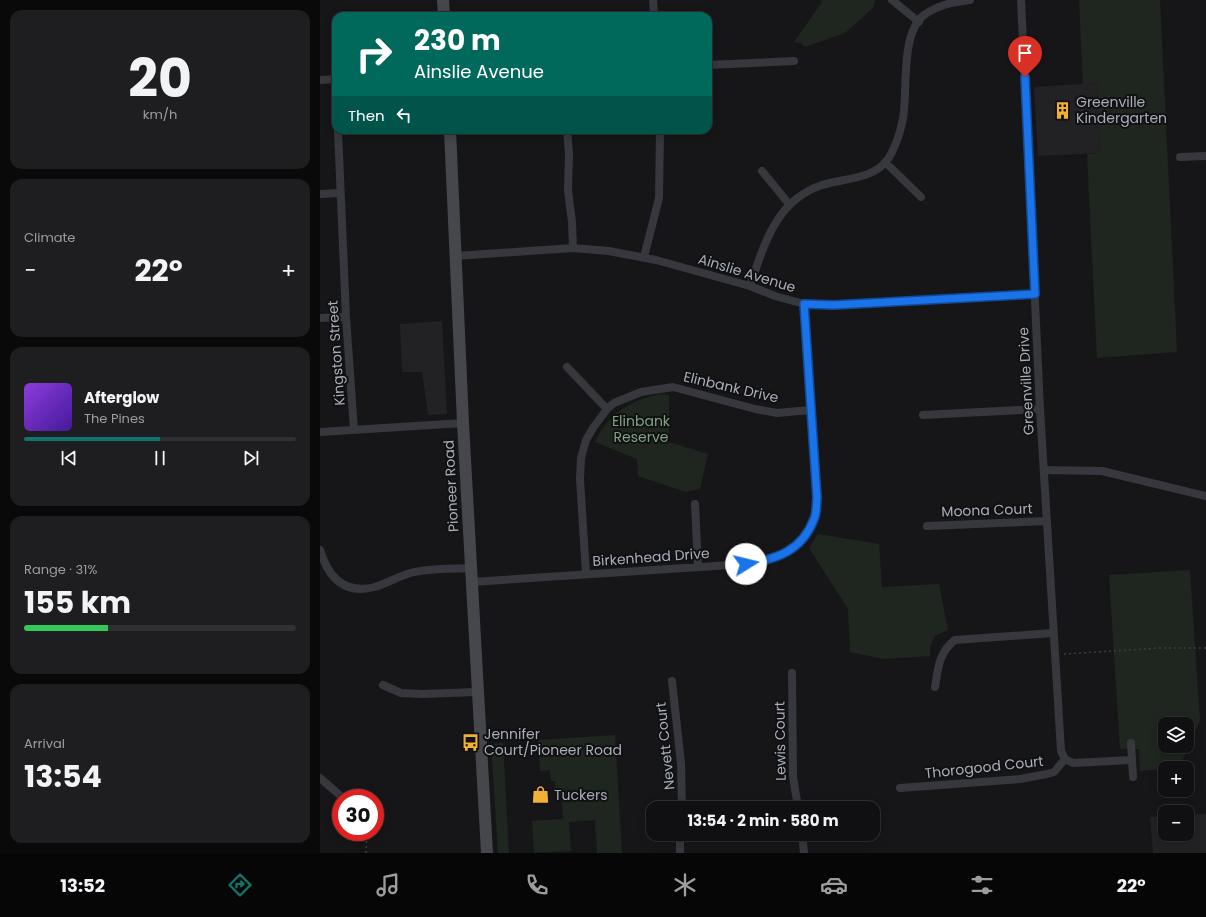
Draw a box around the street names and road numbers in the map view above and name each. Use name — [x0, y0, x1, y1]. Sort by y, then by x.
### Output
street label: Ainslie Avenue — [696, 249, 799, 297]
street label: Kingston Street — [322, 300, 350, 406]
street label: Greenville Drive — [1013, 326, 1039, 436]
street label: Elinbank Drive — [682, 366, 781, 408]
street label: Pioneer Road — [439, 439, 463, 533]
street label: Moona Court — [941, 498, 1033, 522]
street label: Birkenhead Drive — [592, 543, 711, 571]
street label: Nevett Court — [650, 701, 680, 791]
street label: Lewis Court — [769, 701, 791, 781]
street label: Thorogood Court — [924, 751, 1044, 783]

